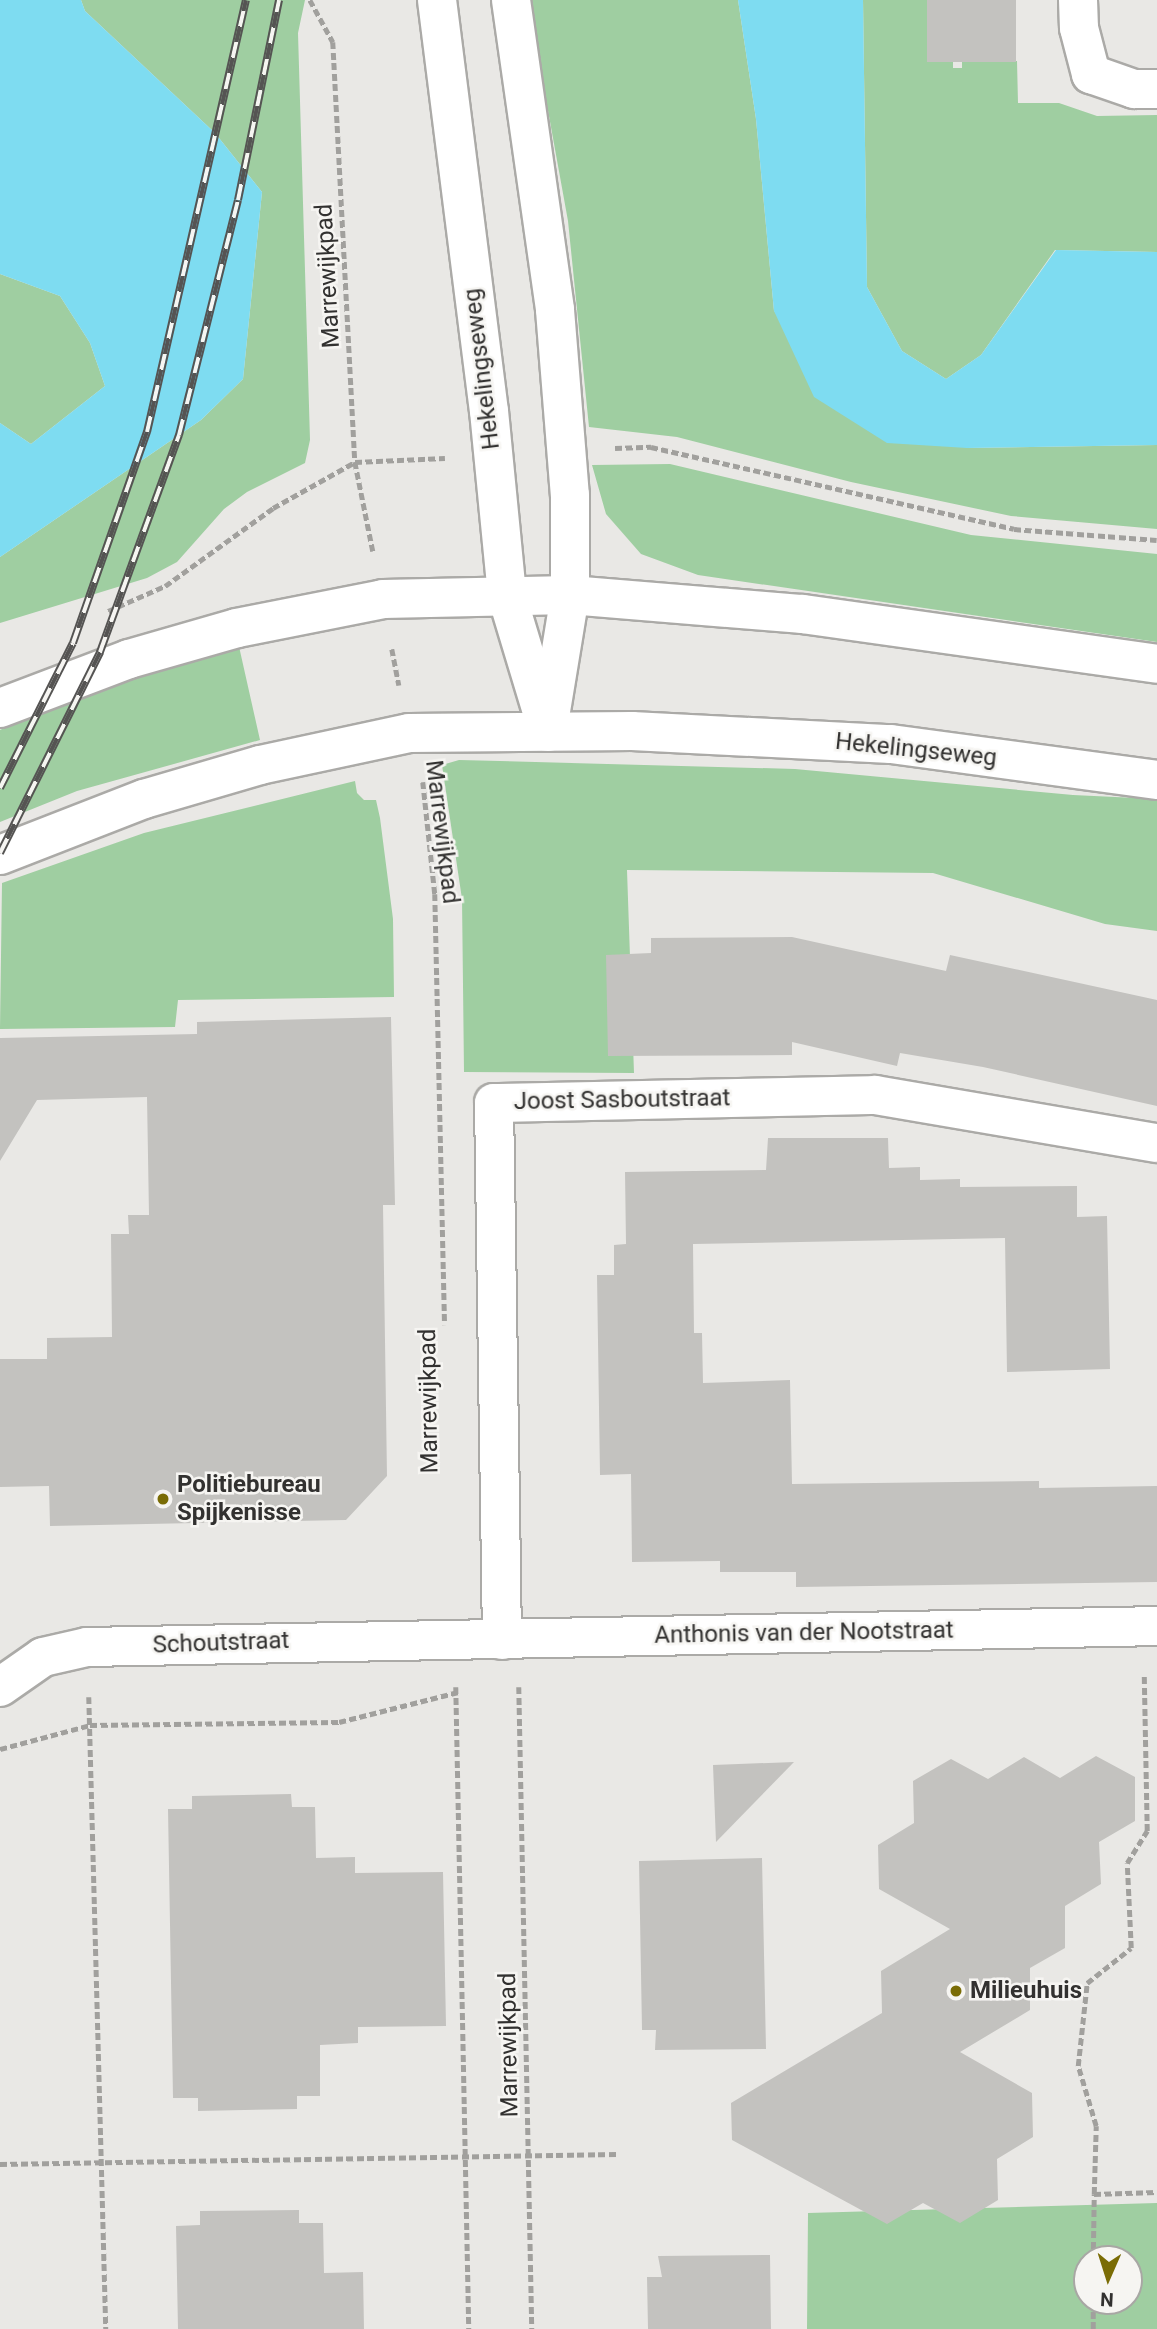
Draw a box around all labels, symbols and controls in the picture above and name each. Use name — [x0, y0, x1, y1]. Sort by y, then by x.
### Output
street label: Marrewijkpad — [310, 203, 346, 349]
street label: Hekelingseweg — [458, 287, 506, 451]
street label: Hekelingseweg — [834, 727, 998, 773]
street label: Marrewijkpad — [419, 758, 465, 906]
street label: Joost Sasboutstraat — [513, 1084, 731, 1116]
street label: Marrewijkpad — [413, 1328, 445, 1474]
place label: Politiebureau Spijkenisse — [177, 1471, 321, 1527]
marker: Politiebureau Spijkenisse — [155, 1491, 171, 1507]
street label: Anthonis van der Nootstraat — [654, 1616, 954, 1650]
street label: Schoutstraat — [152, 1626, 290, 1660]
street label: Marrewijkpad — [493, 1972, 525, 2118]
place label: Milieuhuis — [970, 1977, 1082, 2005]
marker: Milieuhuis — [948, 1983, 964, 1999]
north arrow — [1073, 2245, 1143, 2315]
text: N — [1100, 2288, 1114, 2311]

